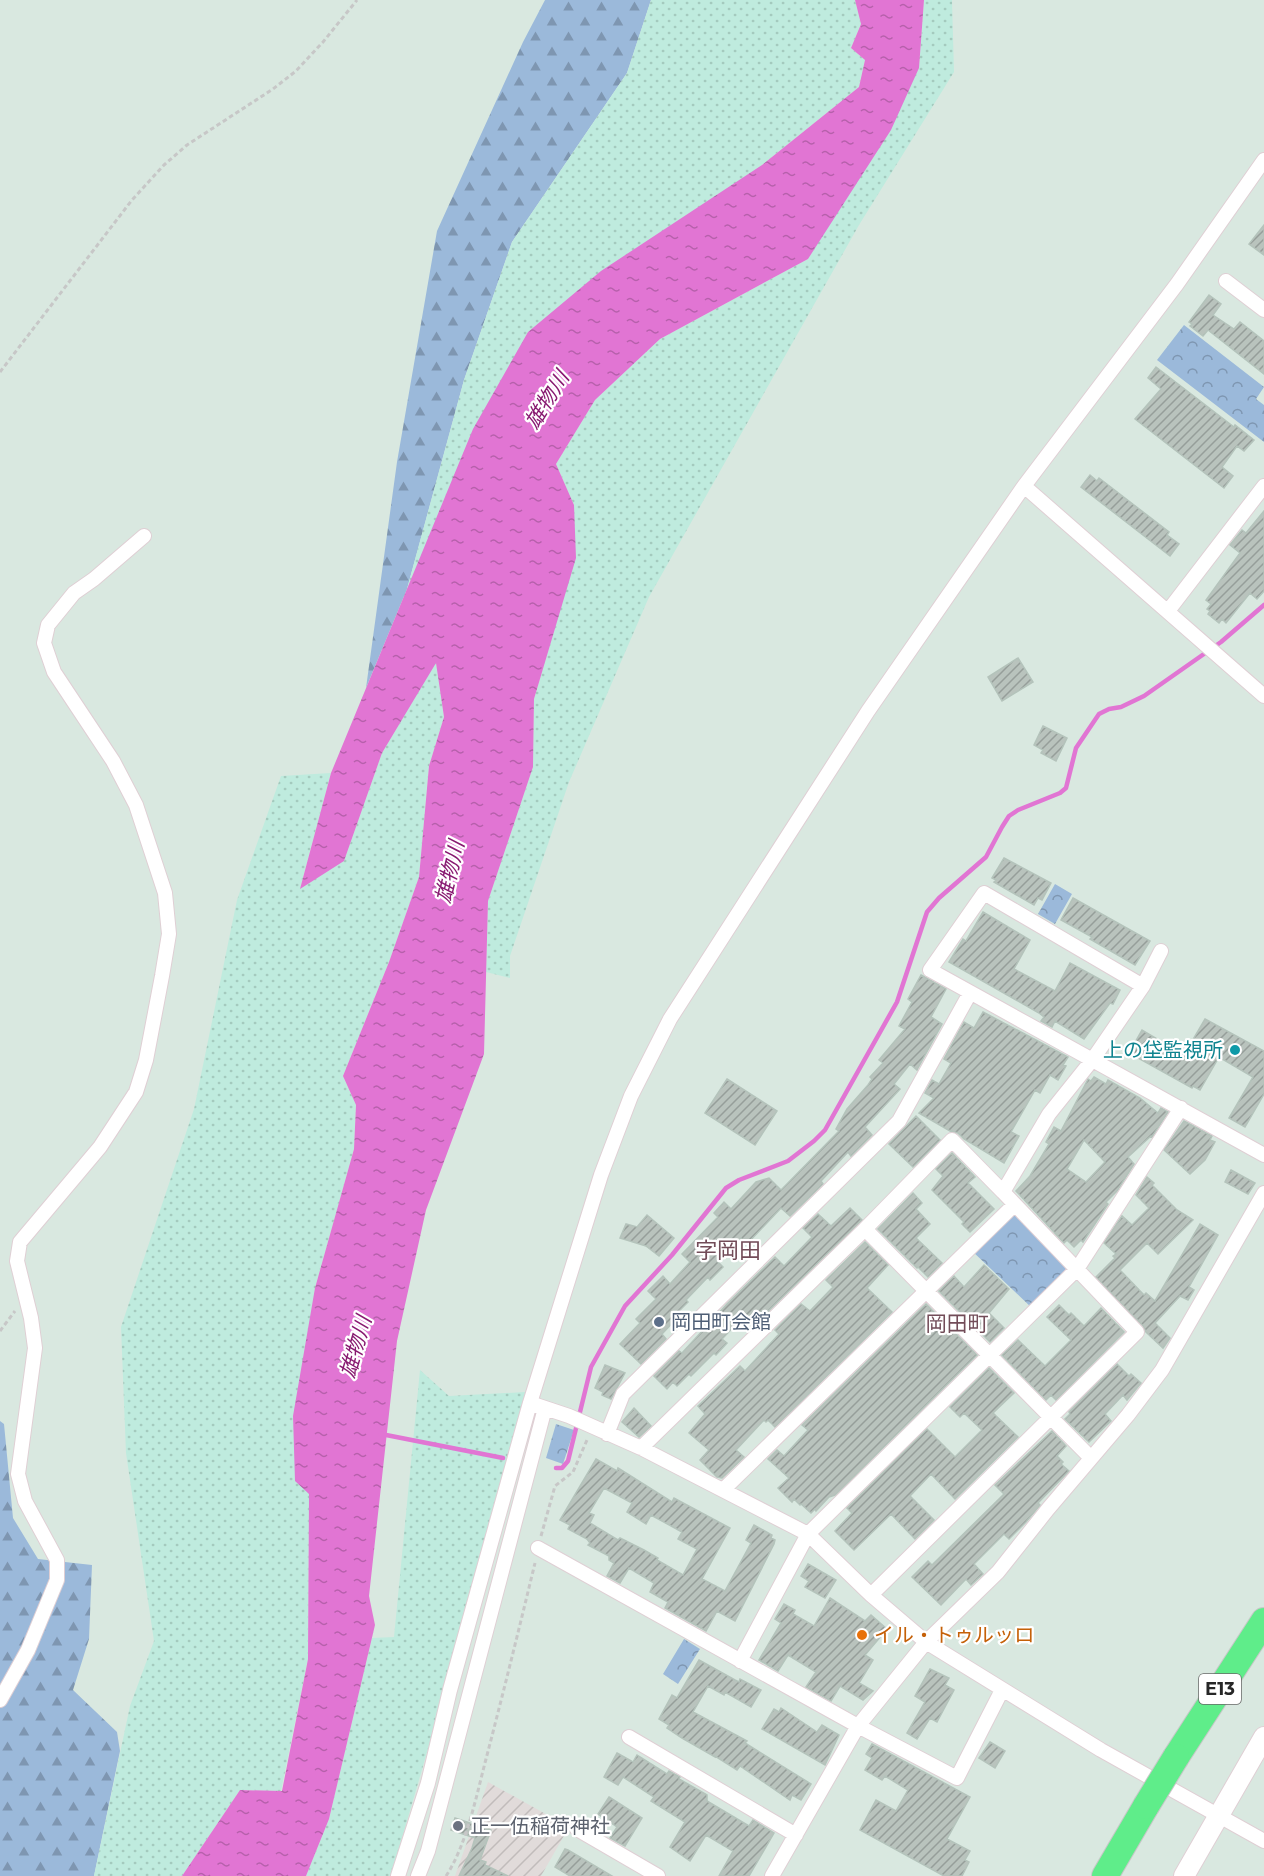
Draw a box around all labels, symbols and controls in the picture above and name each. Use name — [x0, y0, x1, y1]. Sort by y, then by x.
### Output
water label: 雄物川 — [519, 365, 575, 433]
water label: 雄物川 — [430, 836, 469, 905]
place label: 上の垈監視所 — [1103, 1038, 1223, 1062]
marker: 上の垈監視所 — [1228, 1043, 1242, 1057]
district label: 字岡田 — [695, 1237, 761, 1264]
place label: 岡田町会館 — [671, 1310, 771, 1334]
water label: 雄物川 — [335, 1311, 377, 1381]
district label: 岡田町 — [926, 1311, 989, 1336]
marker: 岡田町会館 — [652, 1315, 666, 1329]
place label: イル・トゥルッロ — [874, 1623, 1034, 1647]
marker: イル・トゥルッロ — [855, 1628, 869, 1642]
road number: E13 — [1199, 1674, 1241, 1704]
place label: 正一伍稲荷神社 — [470, 1814, 610, 1838]
marker: 正一伍稲荷神社 — [451, 1819, 465, 1833]

